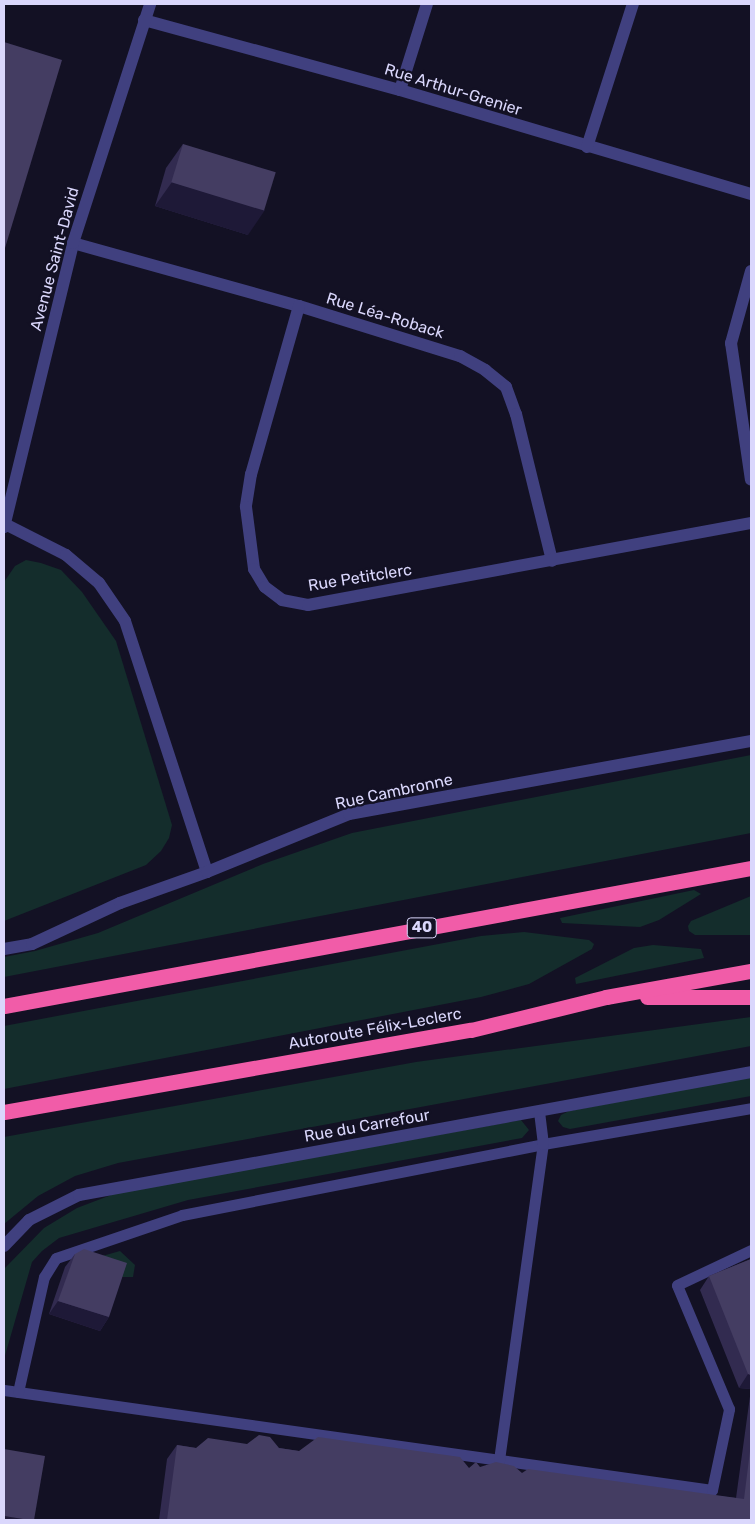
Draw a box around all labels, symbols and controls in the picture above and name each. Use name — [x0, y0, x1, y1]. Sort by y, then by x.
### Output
street label: Rue Arthur-Grenier — [382, 60, 524, 120]
street label: Avenue Saint-David — [27, 185, 83, 333]
street label: Rue Léa-Roback — [324, 289, 446, 343]
street label: Rue Petitclerc — [307, 560, 413, 596]
street label: Rue Cambronne — [333, 770, 455, 814]
road number: 40 — [406, 916, 438, 940]
street label: Autoroute Félix-Leclerc — [287, 1004, 463, 1054]
street label: Rue du Carrefour — [303, 1105, 431, 1147]

